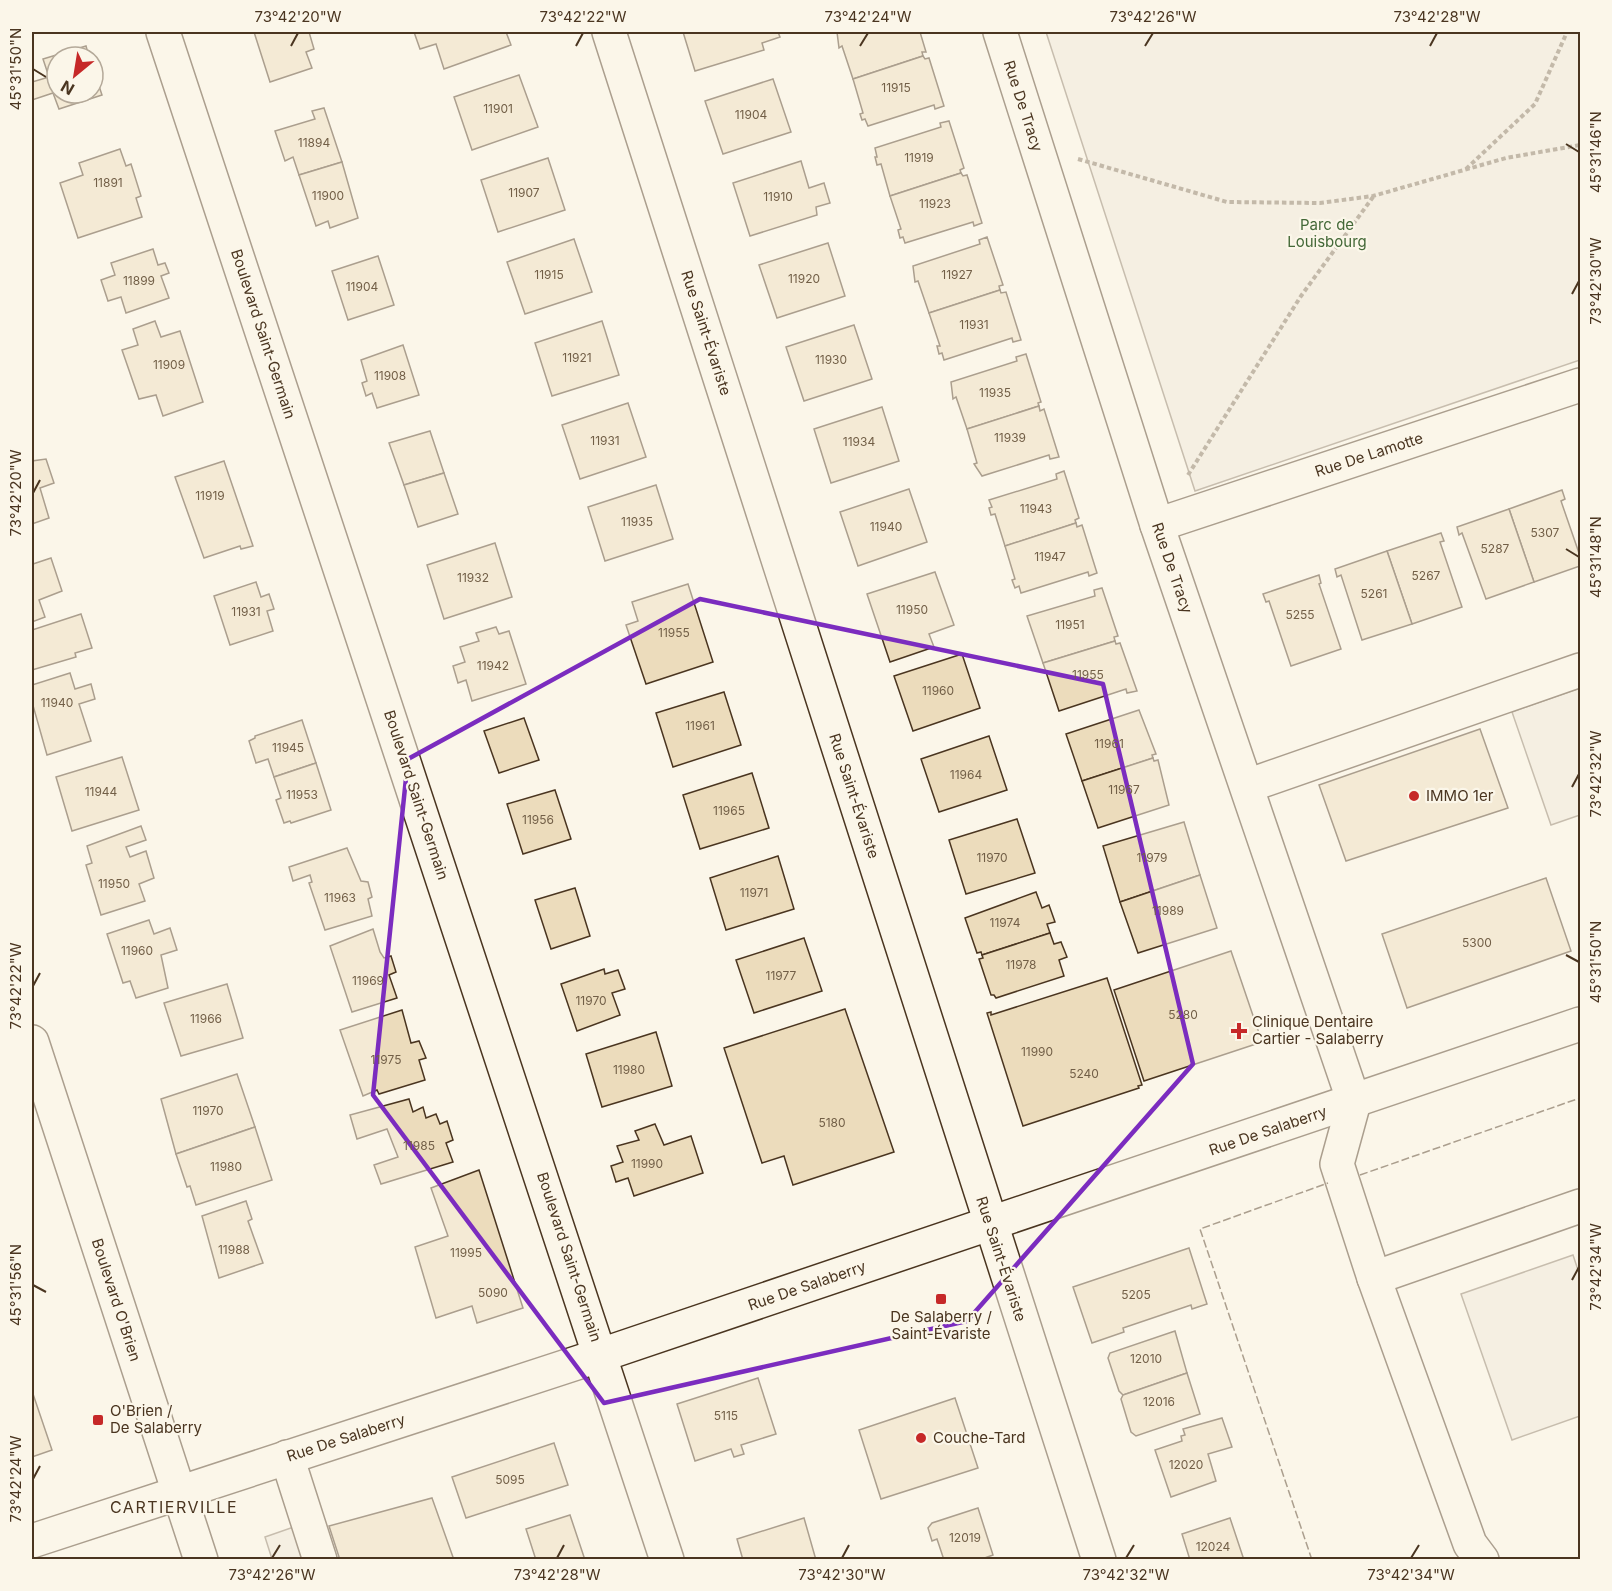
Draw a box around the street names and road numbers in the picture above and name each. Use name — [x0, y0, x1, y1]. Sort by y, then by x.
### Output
street label: Rue De Tracy — [1000, 58, 1047, 154]
street label: Boulevard Saint-Germain — [227, 247, 300, 421]
street label: Rue Saint-Évariste — [677, 268, 736, 398]
street label: Rue De Lamotte — [1312, 428, 1425, 481]
street label: Rue De Tracy — [1148, 520, 1197, 616]
street label: Boulevard Saint-Germain — [380, 708, 453, 882]
street label: Rue Saint-Évariste — [825, 731, 884, 861]
street label: Rue De Salaberry — [1206, 1101, 1330, 1160]
street label: Boulevard Saint-Germain — [533, 1170, 606, 1344]
street label: Rue Saint-Évariste — [972, 1194, 1031, 1324]
street label: Boulevard O'Brien — [88, 1236, 145, 1364]
street label: Rue De Salaberry — [745, 1256, 869, 1315]
street label: Rue De Salaberry — [284, 1409, 408, 1466]

